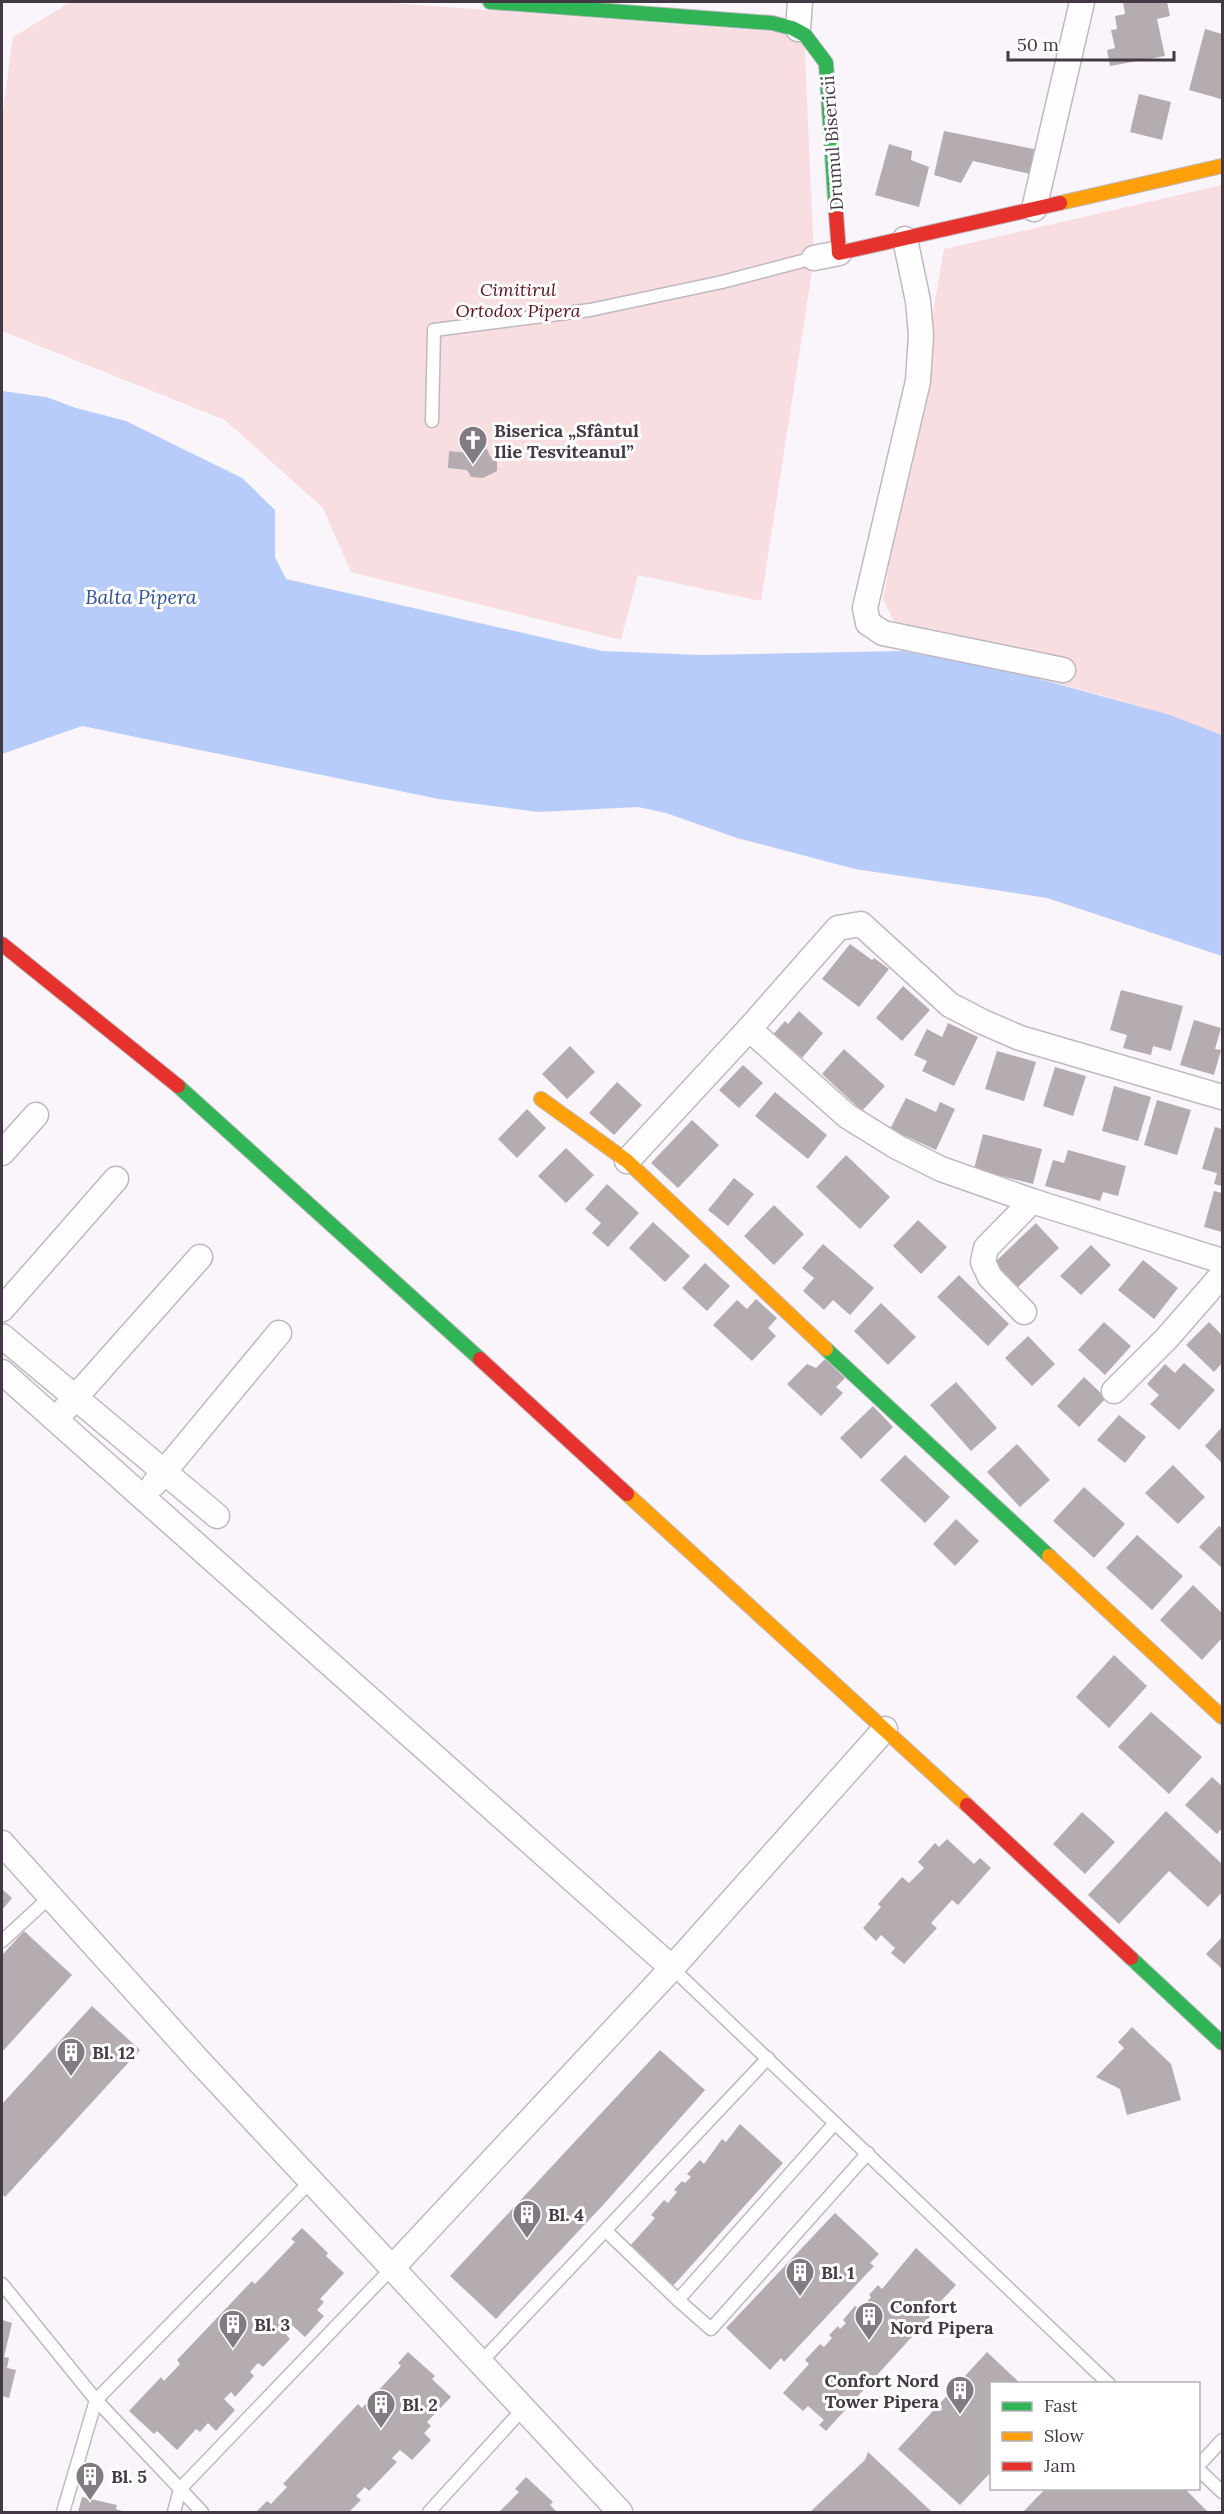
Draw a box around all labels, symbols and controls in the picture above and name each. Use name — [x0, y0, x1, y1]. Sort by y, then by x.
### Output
scale bar — [1008, 24, 1174, 62]
text: 50 m — [1017, 33, 1059, 56]
street label: Drumul Bisericii — [816, 75, 848, 211]
park label: Cimitirul Ortodox Pipera — [455, 278, 581, 322]
place label: Biserica „Sfântul Ilie Tesviteanul” — [494, 419, 639, 463]
church icon: Biserica „Sfântul Ilie Tesviteanul” — [457, 424, 489, 466]
water label: Balta Pipera — [85, 584, 197, 609]
building icon: Bl. 12 — [55, 2036, 87, 2078]
place label: Bl. 12 — [92, 2041, 135, 2064]
building icon: Bl. 4 — [511, 2198, 543, 2240]
place label: Bl. 4 — [548, 2203, 584, 2226]
building icon: Bl. 1 — [784, 2256, 816, 2298]
place label: Bl. 1 — [821, 2261, 855, 2284]
place label: Confort Nord Pipera — [890, 2295, 994, 2339]
building icon: Confort Nord Pipera — [853, 2300, 885, 2342]
building icon: Bl. 3 — [217, 2308, 249, 2350]
place label: Bl. 3 — [254, 2313, 290, 2336]
place label: Confort Nord Tower Pipera — [825, 2369, 940, 2413]
building icon: Confort Nord Tower Pipera — [944, 2374, 976, 2416]
legend — [990, 2382, 1200, 2490]
building icon: Bl. 2 — [365, 2388, 397, 2430]
place label: Bl. 2 — [402, 2393, 438, 2416]
text: Fast — [1044, 2394, 1078, 2417]
text: Slow — [1044, 2424, 1084, 2447]
text: Jam — [1043, 2454, 1076, 2477]
building icon: Bl. 5 — [74, 2460, 106, 2502]
place label: Bl. 5 — [111, 2465, 147, 2488]

